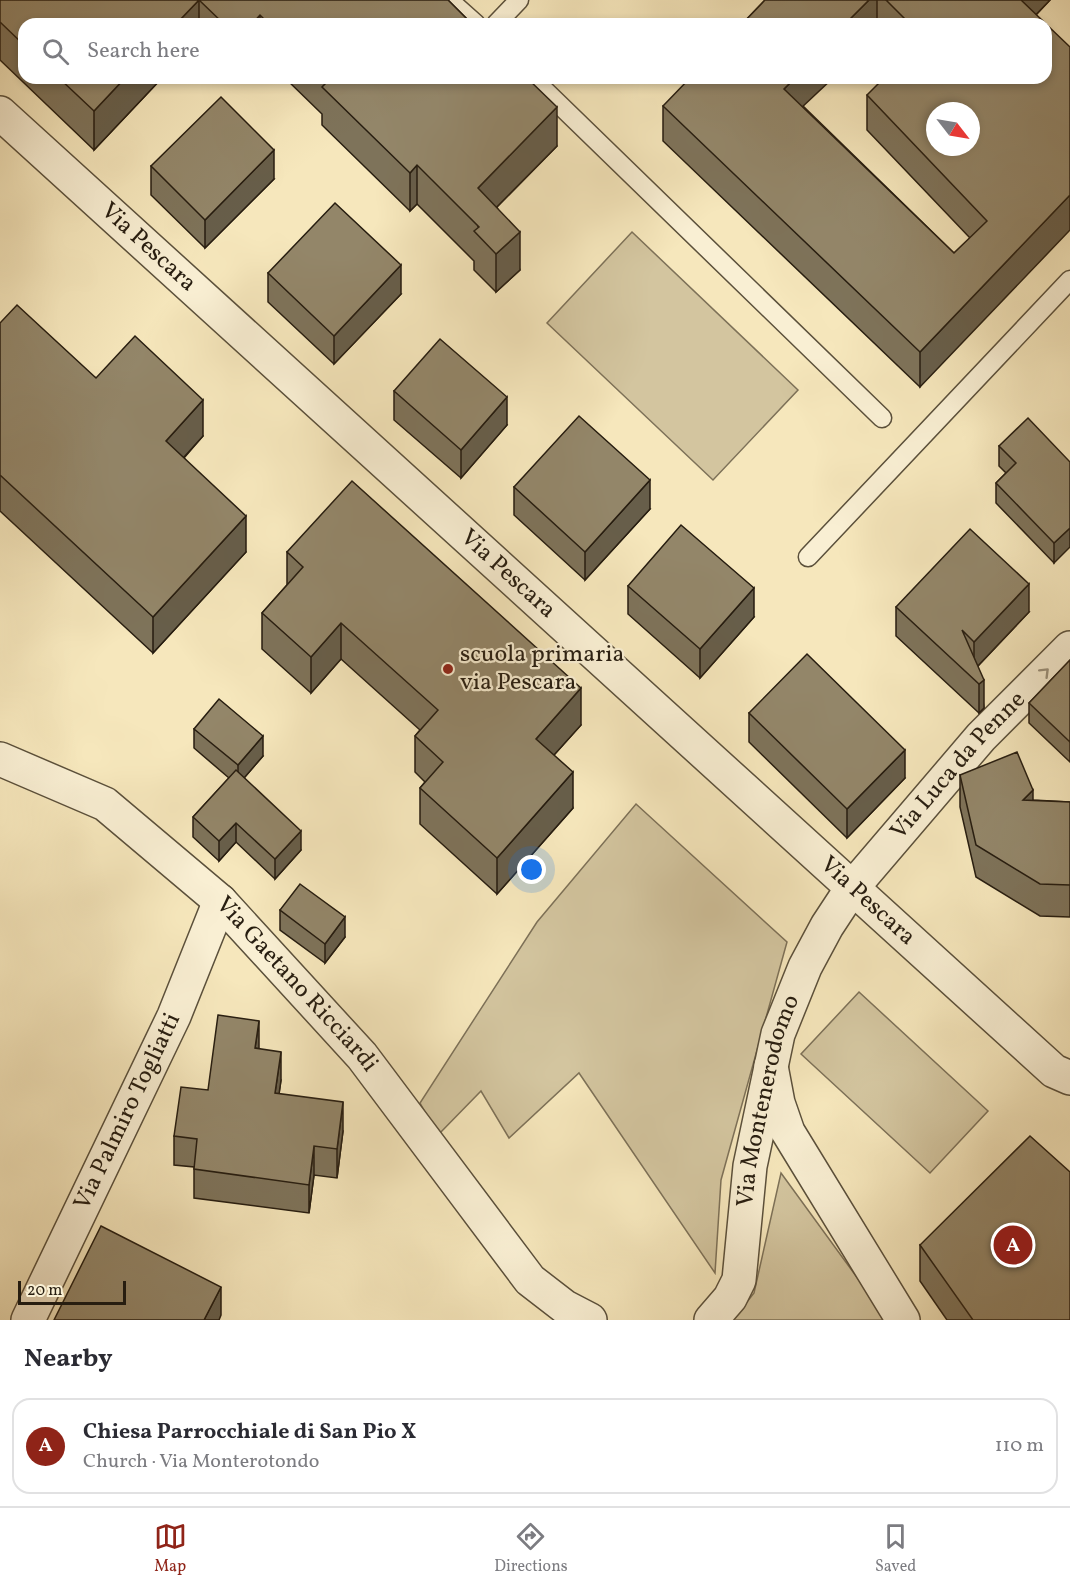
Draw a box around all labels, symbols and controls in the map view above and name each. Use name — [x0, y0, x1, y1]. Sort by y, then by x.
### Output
search box — [18, 18, 1052, 84]
icon: search — [39, 35, 72, 68]
text: Search here — [87, 36, 200, 67]
north arrow — [926, 102, 980, 156]
street label: Via Pescara — [92, 195, 204, 300]
street label: Via Pescara — [452, 522, 563, 627]
place label: scuola primaria via Pescara — [460, 638, 624, 700]
marker: scuola primaria via Pescara — [441, 662, 455, 676]
one-way arrow — [1038, 669, 1049, 680]
street label: Via Luca da Penne — [883, 684, 1034, 848]
street label: Via Pescara — [812, 849, 923, 954]
your location — [517, 855, 546, 884]
street label: Via Gaetano Ricciardi — [207, 889, 386, 1080]
street label: Via Montenerodomo — [729, 990, 809, 1209]
street label: Via Palmiro Togliatti — [66, 1007, 190, 1216]
pin: A — [994, 1222, 1032, 1268]
scale bar — [18, 1278, 126, 1306]
text: 20 m — [27, 1280, 62, 1302]
text: Nearby — [24, 1341, 113, 1377]
text: Chiesa Parrocchiale di San Pio X — [83, 1417, 416, 1448]
text: A — [38, 1432, 53, 1460]
text: 110 m — [995, 1432, 1044, 1460]
text: Church · Via Monterotondo — [83, 1448, 319, 1476]
tab: Map — [154, 1520, 187, 1578]
tab: Directions — [494, 1520, 568, 1578]
tab: Saved — [875, 1520, 916, 1578]

